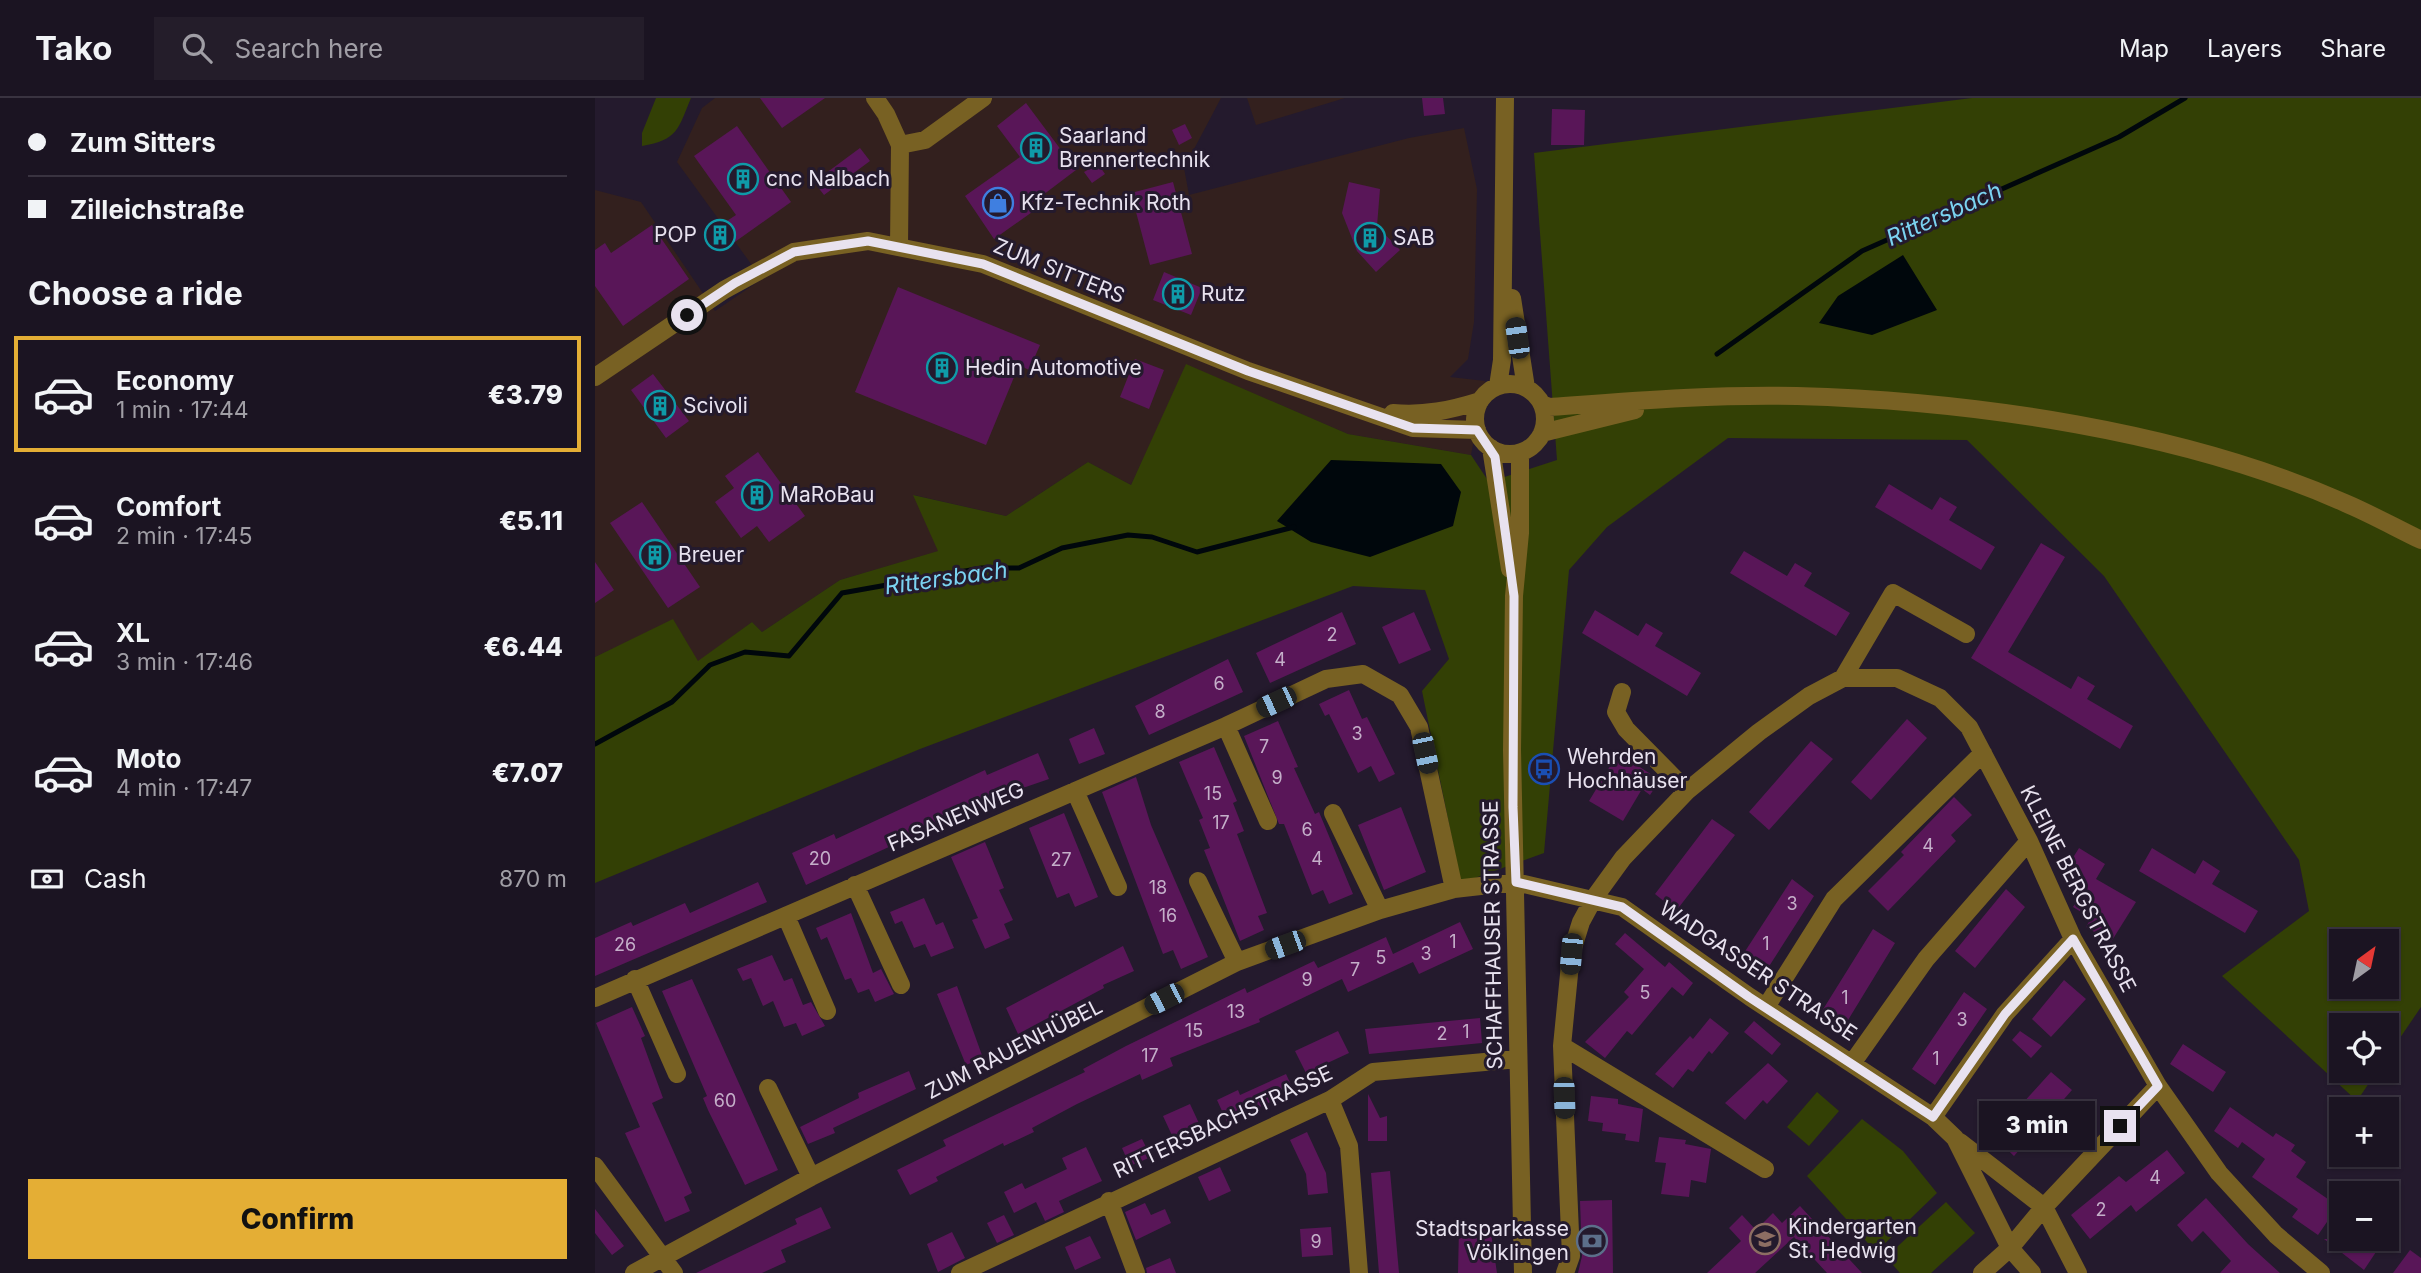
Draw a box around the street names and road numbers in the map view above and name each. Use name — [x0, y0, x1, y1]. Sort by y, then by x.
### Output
street label: ZUM SITTERS — [990, 233, 1129, 308]
street label: FASANENWEG — [884, 776, 1028, 857]
street label: KLEINE BERGSTRASSE — [2015, 781, 2142, 996]
street label: SCHAFFHAUSER STRASSE — [1478, 800, 1507, 1070]
street label: WADGASSER STRASSE — [1655, 895, 1862, 1046]
street label: ZUM RAUENHÜBEL — [921, 992, 1106, 1104]
street label: RITTERSBACHSTRASSE — [1109, 1060, 1336, 1183]

